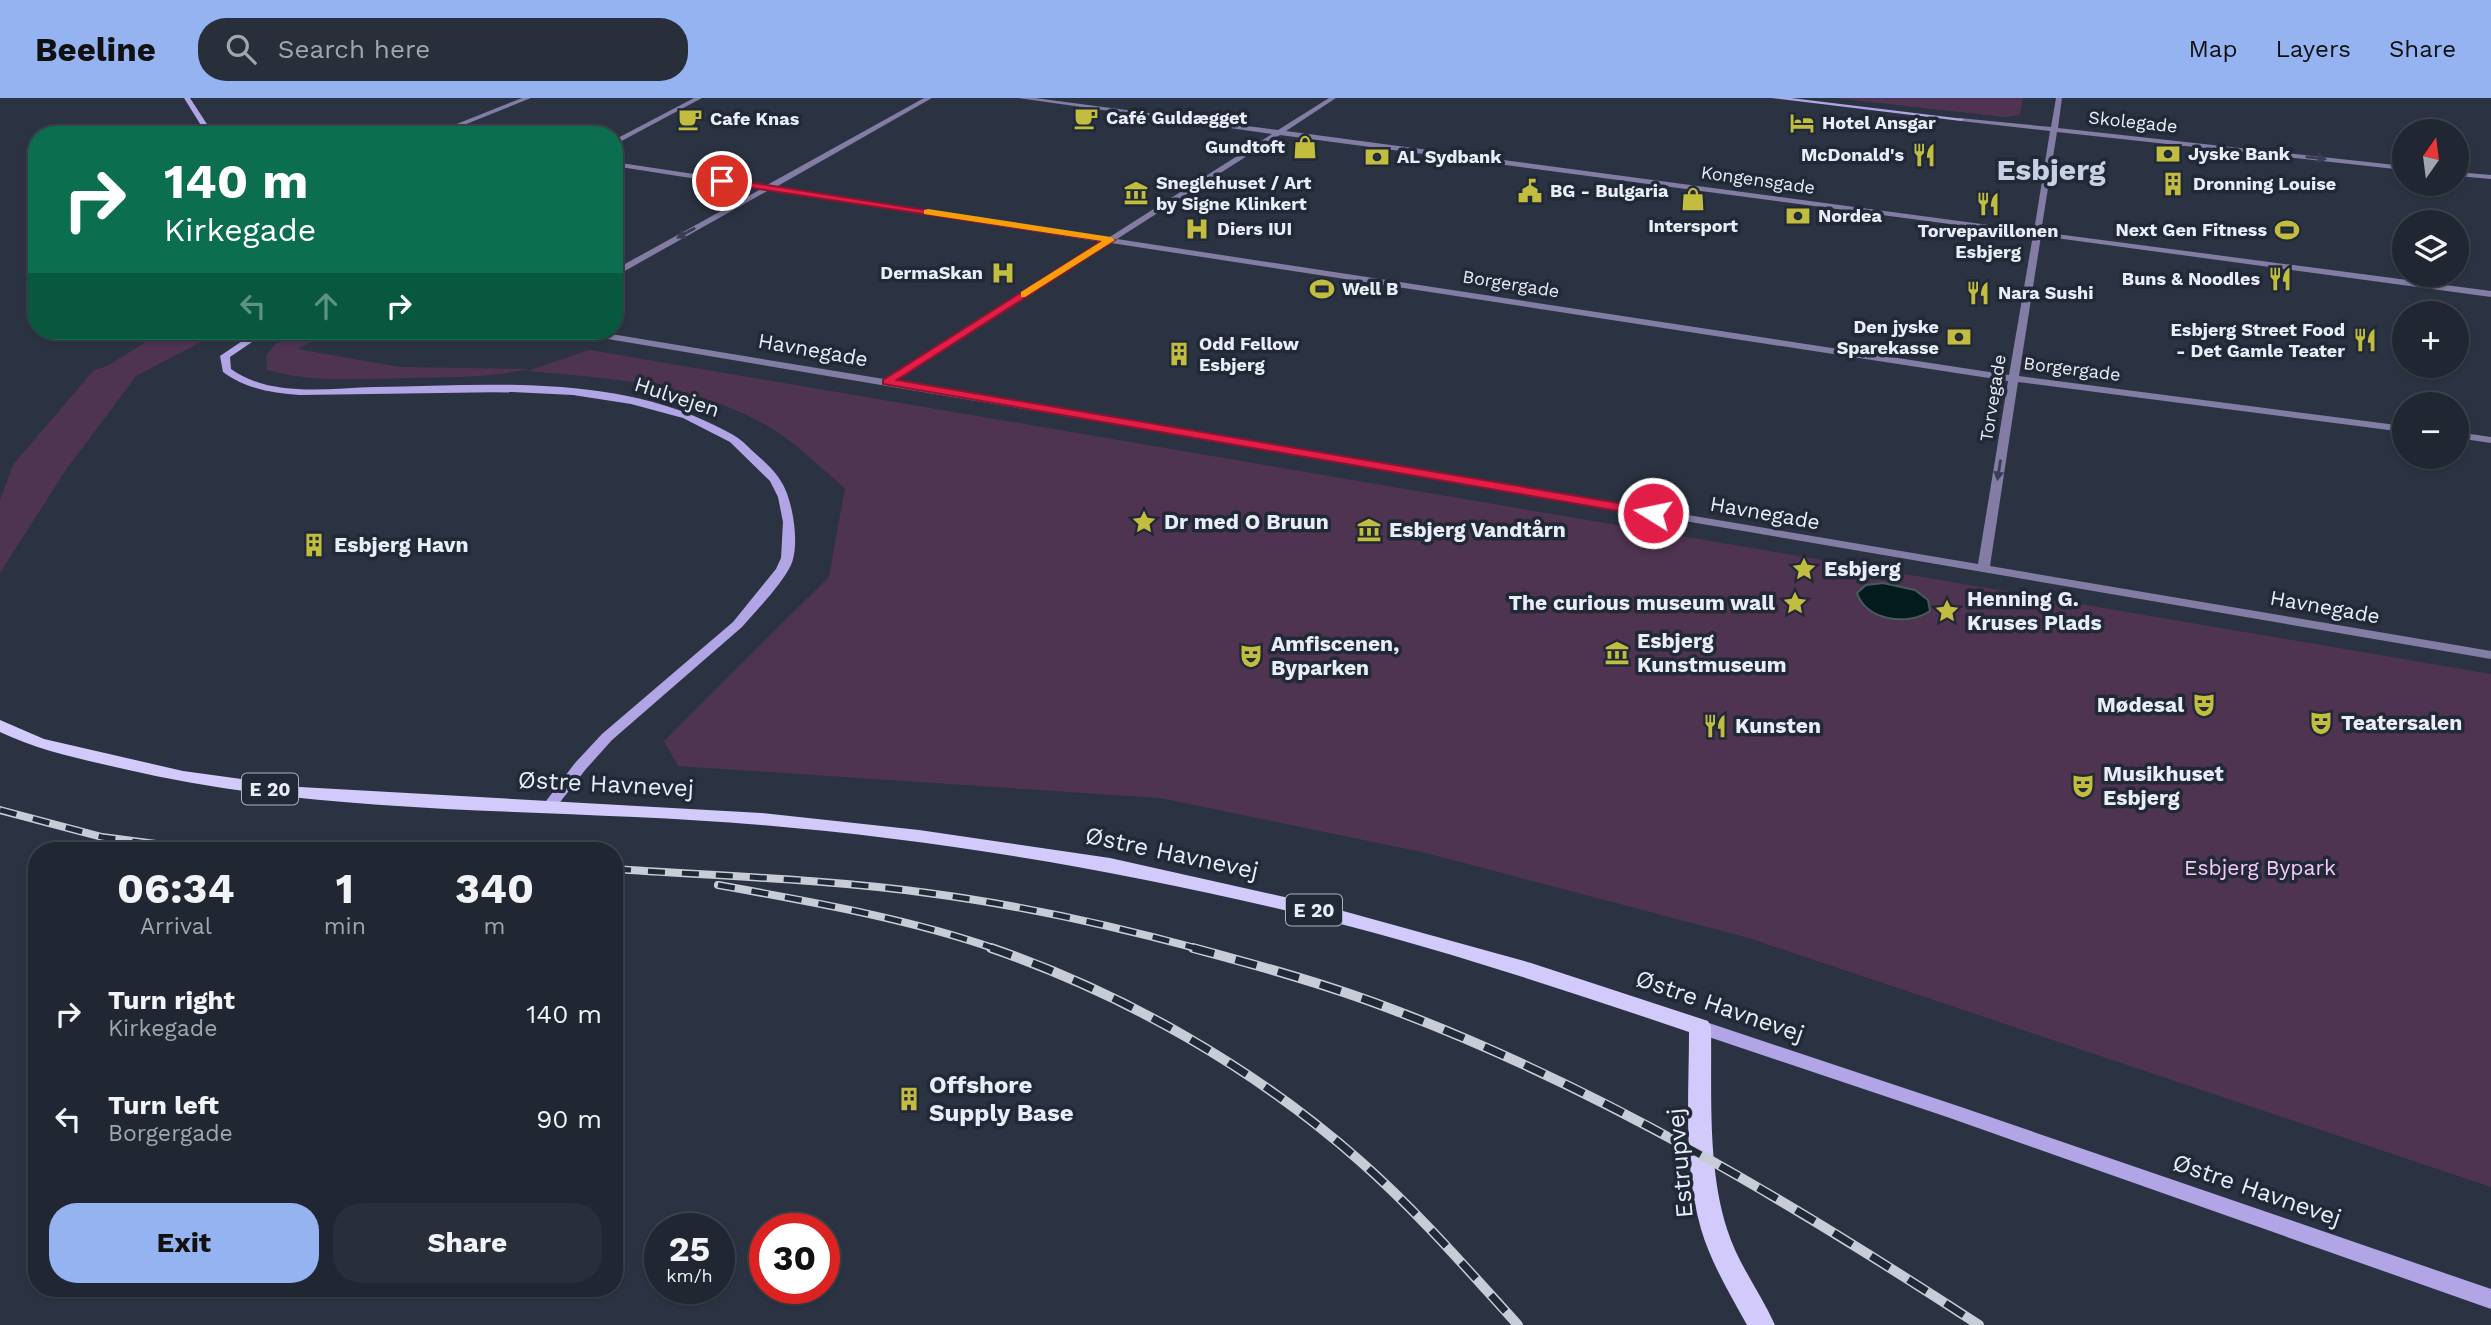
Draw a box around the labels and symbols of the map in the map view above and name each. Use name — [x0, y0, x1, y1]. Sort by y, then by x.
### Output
cafe icon: Café Guldægget — [1072, 104, 1100, 132]
cafe icon: Cafe Knas — [676, 105, 704, 133]
street label: Skolegade — [2087, 106, 2179, 137]
place label: Café Guldægget — [1106, 107, 1247, 128]
place label: Cafe Knas — [710, 108, 800, 129]
hotel icon: Hotel Ansgar — [1788, 109, 1816, 137]
place label: Hotel Ansgar — [1822, 112, 1936, 133]
north arrow — [2392, 119, 2469, 196]
shop icon: Gundtoft — [1291, 133, 1319, 161]
place label: Gundtoft — [1205, 136, 1285, 157]
bank icon: Jyske Bank — [2154, 140, 2182, 168]
restaurant icon: McDonald's — [1910, 141, 1938, 169]
bank icon: AL Sydbank — [1363, 143, 1391, 171]
place label: Jyske Bank — [2188, 143, 2291, 164]
place label: McDonald's — [1801, 144, 1904, 165]
place label: AL Sydbank — [1397, 146, 1502, 167]
pin — [692, 151, 752, 211]
district label: Esbjerg — [1996, 152, 2106, 187]
one-way arrow — [2305, 153, 2327, 164]
street label: Kongensgade — [1700, 161, 1816, 198]
building icon: Dronning Louise — [2159, 170, 2187, 198]
place label: Sneglehuset / Art by Signe Klinkert — [1156, 172, 1312, 214]
place label: Dronning Louise — [2193, 173, 2336, 194]
public building icon: BG - Bulgaria — [1516, 177, 1544, 205]
museum icon: Sneglehuset / Art by Signe Klinkert — [1122, 179, 1150, 207]
place label: BG - Bulgaria — [1550, 180, 1669, 201]
shop icon: Intersport — [1679, 185, 1707, 213]
restaurant icon: Torvepavillonen Esbjerg — [1974, 190, 2002, 218]
bank icon: Nordea — [1784, 202, 1812, 230]
place label: Nordea — [1818, 205, 1882, 226]
hospital icon: Diers IUI — [1183, 215, 1211, 243]
place label: Intersport — [1648, 215, 1738, 236]
sports icon: Next Gen Fitness — [2273, 216, 2301, 244]
place label: Diers IUI — [1217, 218, 1292, 239]
place label: Next Gen Fitness — [2116, 219, 2267, 240]
place label: Torvepavillonen Esbjerg — [1918, 220, 2058, 262]
one-way arrow — [677, 227, 696, 240]
hospital icon: DermaSkan — [989, 259, 1017, 287]
place label: DermaSkan — [880, 262, 983, 283]
street label: Borgergade — [1461, 265, 1561, 302]
restaurant icon: Buns & Noodles — [2266, 265, 2294, 293]
place label: Buns & Noodles — [2122, 268, 2260, 289]
sports icon: Well B — [1308, 275, 1336, 303]
place label: Well B — [1342, 278, 1398, 299]
restaurant icon: Nara Sushi — [1964, 279, 1992, 307]
place label: Nara Sushi — [1998, 282, 2093, 303]
place label: Den jyske Sparekasse — [1837, 316, 1939, 358]
place label: Esbjerg Street Food - Det Gamle Teater — [2170, 319, 2345, 361]
bank icon: Den jyske Sparekasse — [1945, 323, 1973, 351]
restaurant icon: Esbjerg Street Food - Det Gamle Teater — [2351, 326, 2379, 354]
street label: Havnegade — [756, 328, 870, 371]
place label: Odd Fellow Esbjerg — [1199, 333, 1300, 375]
building icon: Odd Fellow Esbjerg — [1165, 340, 1193, 368]
street label: Borgergade — [2022, 352, 2122, 385]
street label: Torvegade — [1975, 353, 2010, 443]
street label: Hulvejen — [631, 371, 723, 422]
one-way arrow — [1993, 459, 2004, 481]
position arrow — [1616, 476, 1690, 550]
street label: Havnegade — [1708, 491, 1822, 534]
place icon: Dr med O Bruun — [1130, 508, 1158, 536]
place label: Dr med O Bruun — [1164, 509, 1329, 534]
museum icon: Esbjerg Vandtårn — [1355, 516, 1383, 544]
place label: Esbjerg Vandtårn — [1389, 517, 1566, 542]
building icon: Esbjerg Havn — [300, 531, 328, 559]
place label: Esbjerg Havn — [334, 532, 469, 557]
place icon: Esbjerg — [1790, 555, 1818, 583]
place label: Esbjerg — [1824, 556, 1901, 581]
street label: Havnegade — [2268, 585, 2382, 628]
place label: Henning G. Kruses Plads — [1967, 586, 2102, 635]
place icon: The curious museum wall — [1781, 589, 1809, 617]
place label: The curious museum wall — [1508, 590, 1775, 615]
place icon: Henning G. Kruses Plads — [1933, 597, 1961, 625]
place label: Esbjerg Kunstmuseum — [1637, 628, 1787, 677]
place label: Amfiscenen, Byparken — [1271, 631, 1399, 680]
museum icon: Esbjerg Kunstmuseum — [1603, 639, 1631, 667]
theatre icon: Amfiscenen, Byparken — [1237, 642, 1265, 670]
theatre icon: Mødesal — [2190, 691, 2218, 719]
place label: Mødesal — [2097, 692, 2184, 717]
theatre icon: Teatersalen — [2307, 709, 2335, 737]
place label: Teatersalen — [2341, 710, 2462, 735]
restaurant icon: Kunsten — [1701, 712, 1729, 740]
place label: Kunsten — [1735, 713, 1821, 738]
place label: Musikhuset Esbjerg — [2103, 761, 2224, 810]
street label: Østre Havnevej — [517, 765, 695, 803]
theatre icon: Musikhuset Esbjerg — [2069, 772, 2097, 800]
road number: E 20 — [242, 774, 298, 804]
street label: Østre Havnevej — [1083, 821, 1261, 885]
park label: Esbjerg Bypark — [2184, 855, 2336, 880]
road number: E 20 — [1286, 894, 1342, 926]
street label: Østre Havnevej — [1632, 964, 1808, 1048]
place label: Offshore Supply Base — [929, 1071, 1074, 1127]
building icon: Offshore Supply Base — [895, 1085, 923, 1113]
street label: Estrupvej — [1661, 1107, 1699, 1219]
street label: Østre Havnevej — [2169, 1148, 2345, 1232]
speed limit sign: 30 — [749, 1213, 840, 1304]

